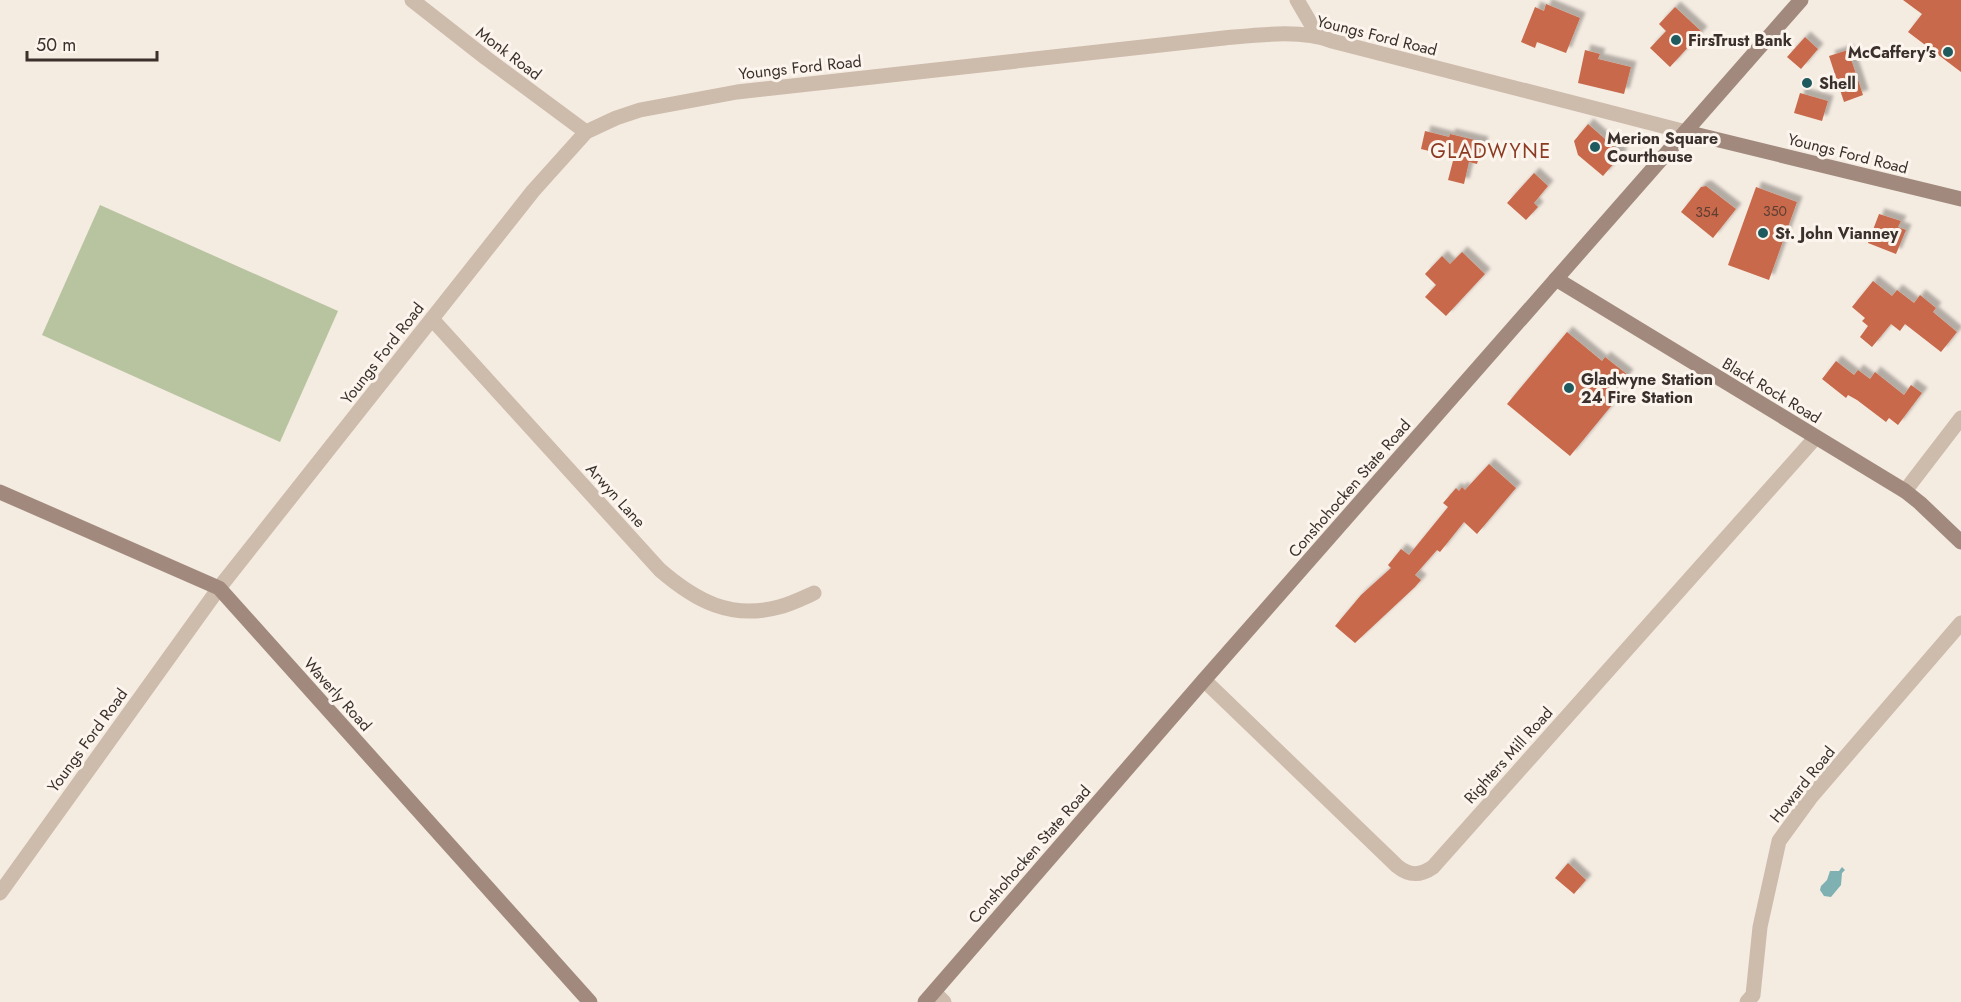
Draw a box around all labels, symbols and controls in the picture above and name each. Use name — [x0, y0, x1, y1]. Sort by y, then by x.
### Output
street label: Youngs Ford Road — [1314, 9, 1440, 62]
street label: Monk Road — [471, 21, 546, 86]
scale bar — [27, 24, 158, 62]
place label: FirsTrust Bank — [1688, 29, 1793, 52]
text: 50 m — [36, 32, 76, 58]
marker: FirsTrust Bank — [1669, 33, 1683, 47]
place label: McCaffery's — [1848, 41, 1936, 64]
marker: McCaffery's — [1941, 45, 1955, 59]
street label: Youngs Ford Road — [737, 50, 863, 85]
place label: Shell — [1819, 72, 1856, 95]
marker: Shell — [1800, 76, 1814, 90]
place label: Merion Square Courthouse — [1607, 127, 1718, 168]
street label: Youngs Ford Road — [1785, 127, 1911, 180]
district label: GLADWYNE — [1430, 137, 1552, 166]
marker: Merion Square Courthouse — [1588, 140, 1602, 154]
house number: 350 — [1763, 201, 1787, 221]
house number: 354 — [1695, 202, 1719, 222]
place label: St. John Vianney — [1775, 222, 1899, 245]
marker: St. John Vianney — [1756, 226, 1770, 240]
street label: Youngs Ford Road — [335, 298, 429, 409]
street label: Black Rock Road — [1718, 352, 1825, 429]
place label: Gladwyne Station 24 Fire Station — [1581, 368, 1713, 409]
marker: Gladwyne Station 24 Fire Station — [1562, 381, 1576, 395]
street label: Conshohocken State Road — [1283, 414, 1416, 562]
street label: Arwyn Lane — [580, 458, 651, 533]
street label: Waverly Road — [298, 652, 377, 736]
street label: Youngs Ford Road — [42, 684, 133, 797]
street label: Righters Mill Road — [1459, 702, 1558, 809]
street label: Howard Road — [1764, 741, 1840, 827]
street label: Conshohocken State Road — [963, 780, 1096, 928]

